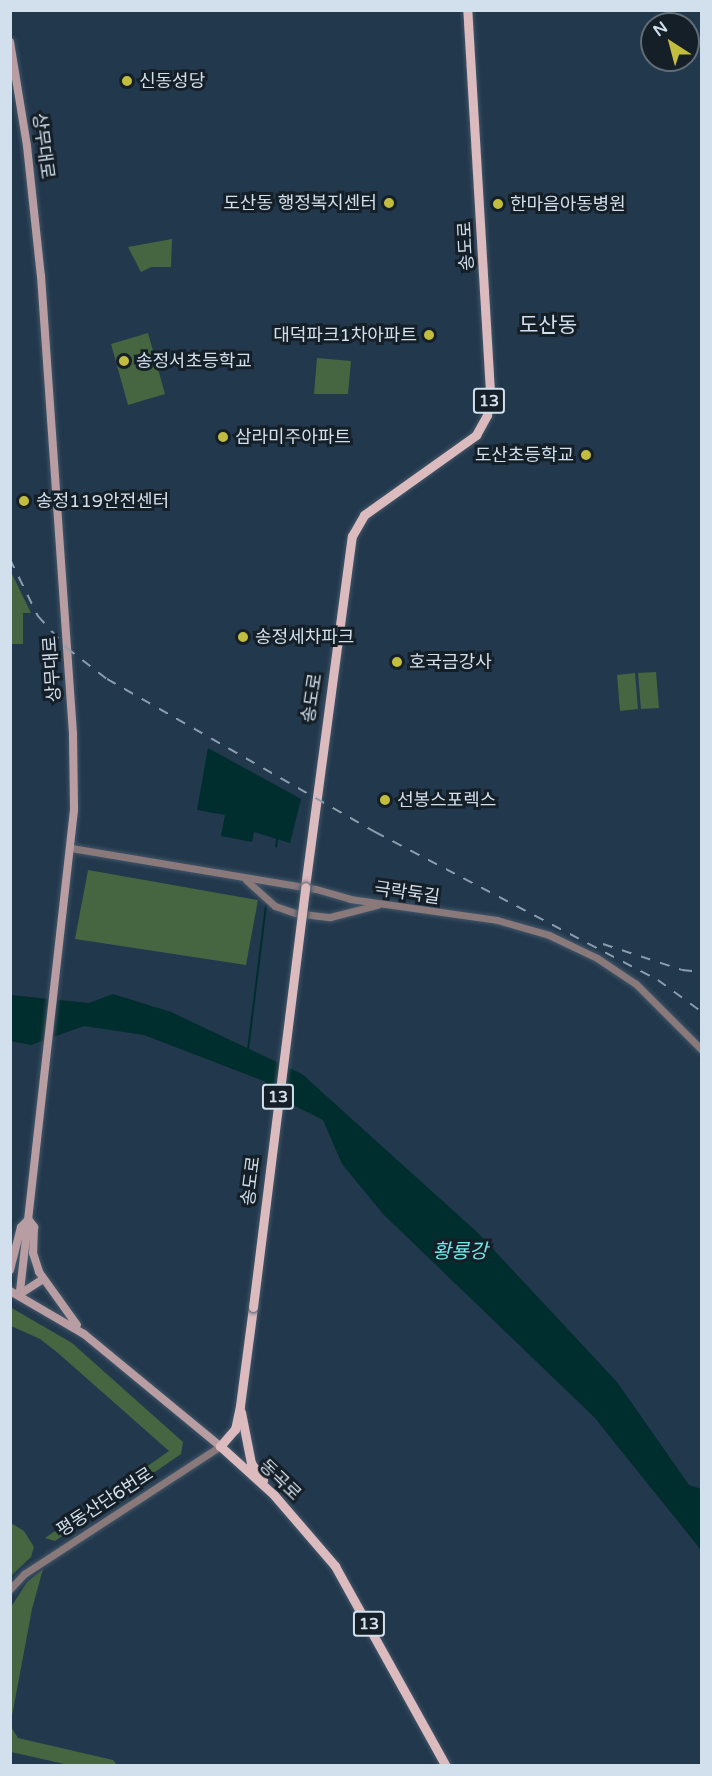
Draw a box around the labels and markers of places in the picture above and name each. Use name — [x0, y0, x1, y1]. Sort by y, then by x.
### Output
place label: 신동성당 — [139, 70, 205, 92]
marker: 신동성당 — [120, 74, 134, 88]
place label: 도산동 행정복지센터 — [223, 192, 377, 214]
place label: 한마음아동병원 — [510, 193, 626, 215]
marker: 도산동 행정복지센터 — [382, 196, 396, 210]
marker: 한마음아동병원 — [491, 197, 505, 211]
place label: 대덕파크1차아파트 — [273, 324, 417, 346]
marker: 대덕파크1차아파트 — [422, 328, 436, 342]
place label: 송정서초등학교 — [136, 350, 252, 372]
marker: 송정서초등학교 — [117, 354, 131, 368]
place label: 삼라미주아파트 — [235, 426, 351, 448]
marker: 삼라미주아파트 — [216, 430, 230, 444]
place label: 도산초등학교 — [475, 444, 574, 466]
marker: 도산초등학교 — [579, 448, 593, 462]
place label: 송정119안전센터 — [36, 490, 169, 512]
marker: 송정119안전센터 — [17, 494, 31, 508]
place label: 송정세차파크 — [255, 626, 354, 648]
marker: 송정세차파크 — [236, 630, 250, 644]
place label: 호국금강사 — [409, 651, 492, 673]
marker: 호국금강사 — [390, 655, 404, 669]
place label: 선봉스포렉스 — [397, 789, 496, 811]
marker: 선봉스포렉스 — [378, 793, 392, 807]

